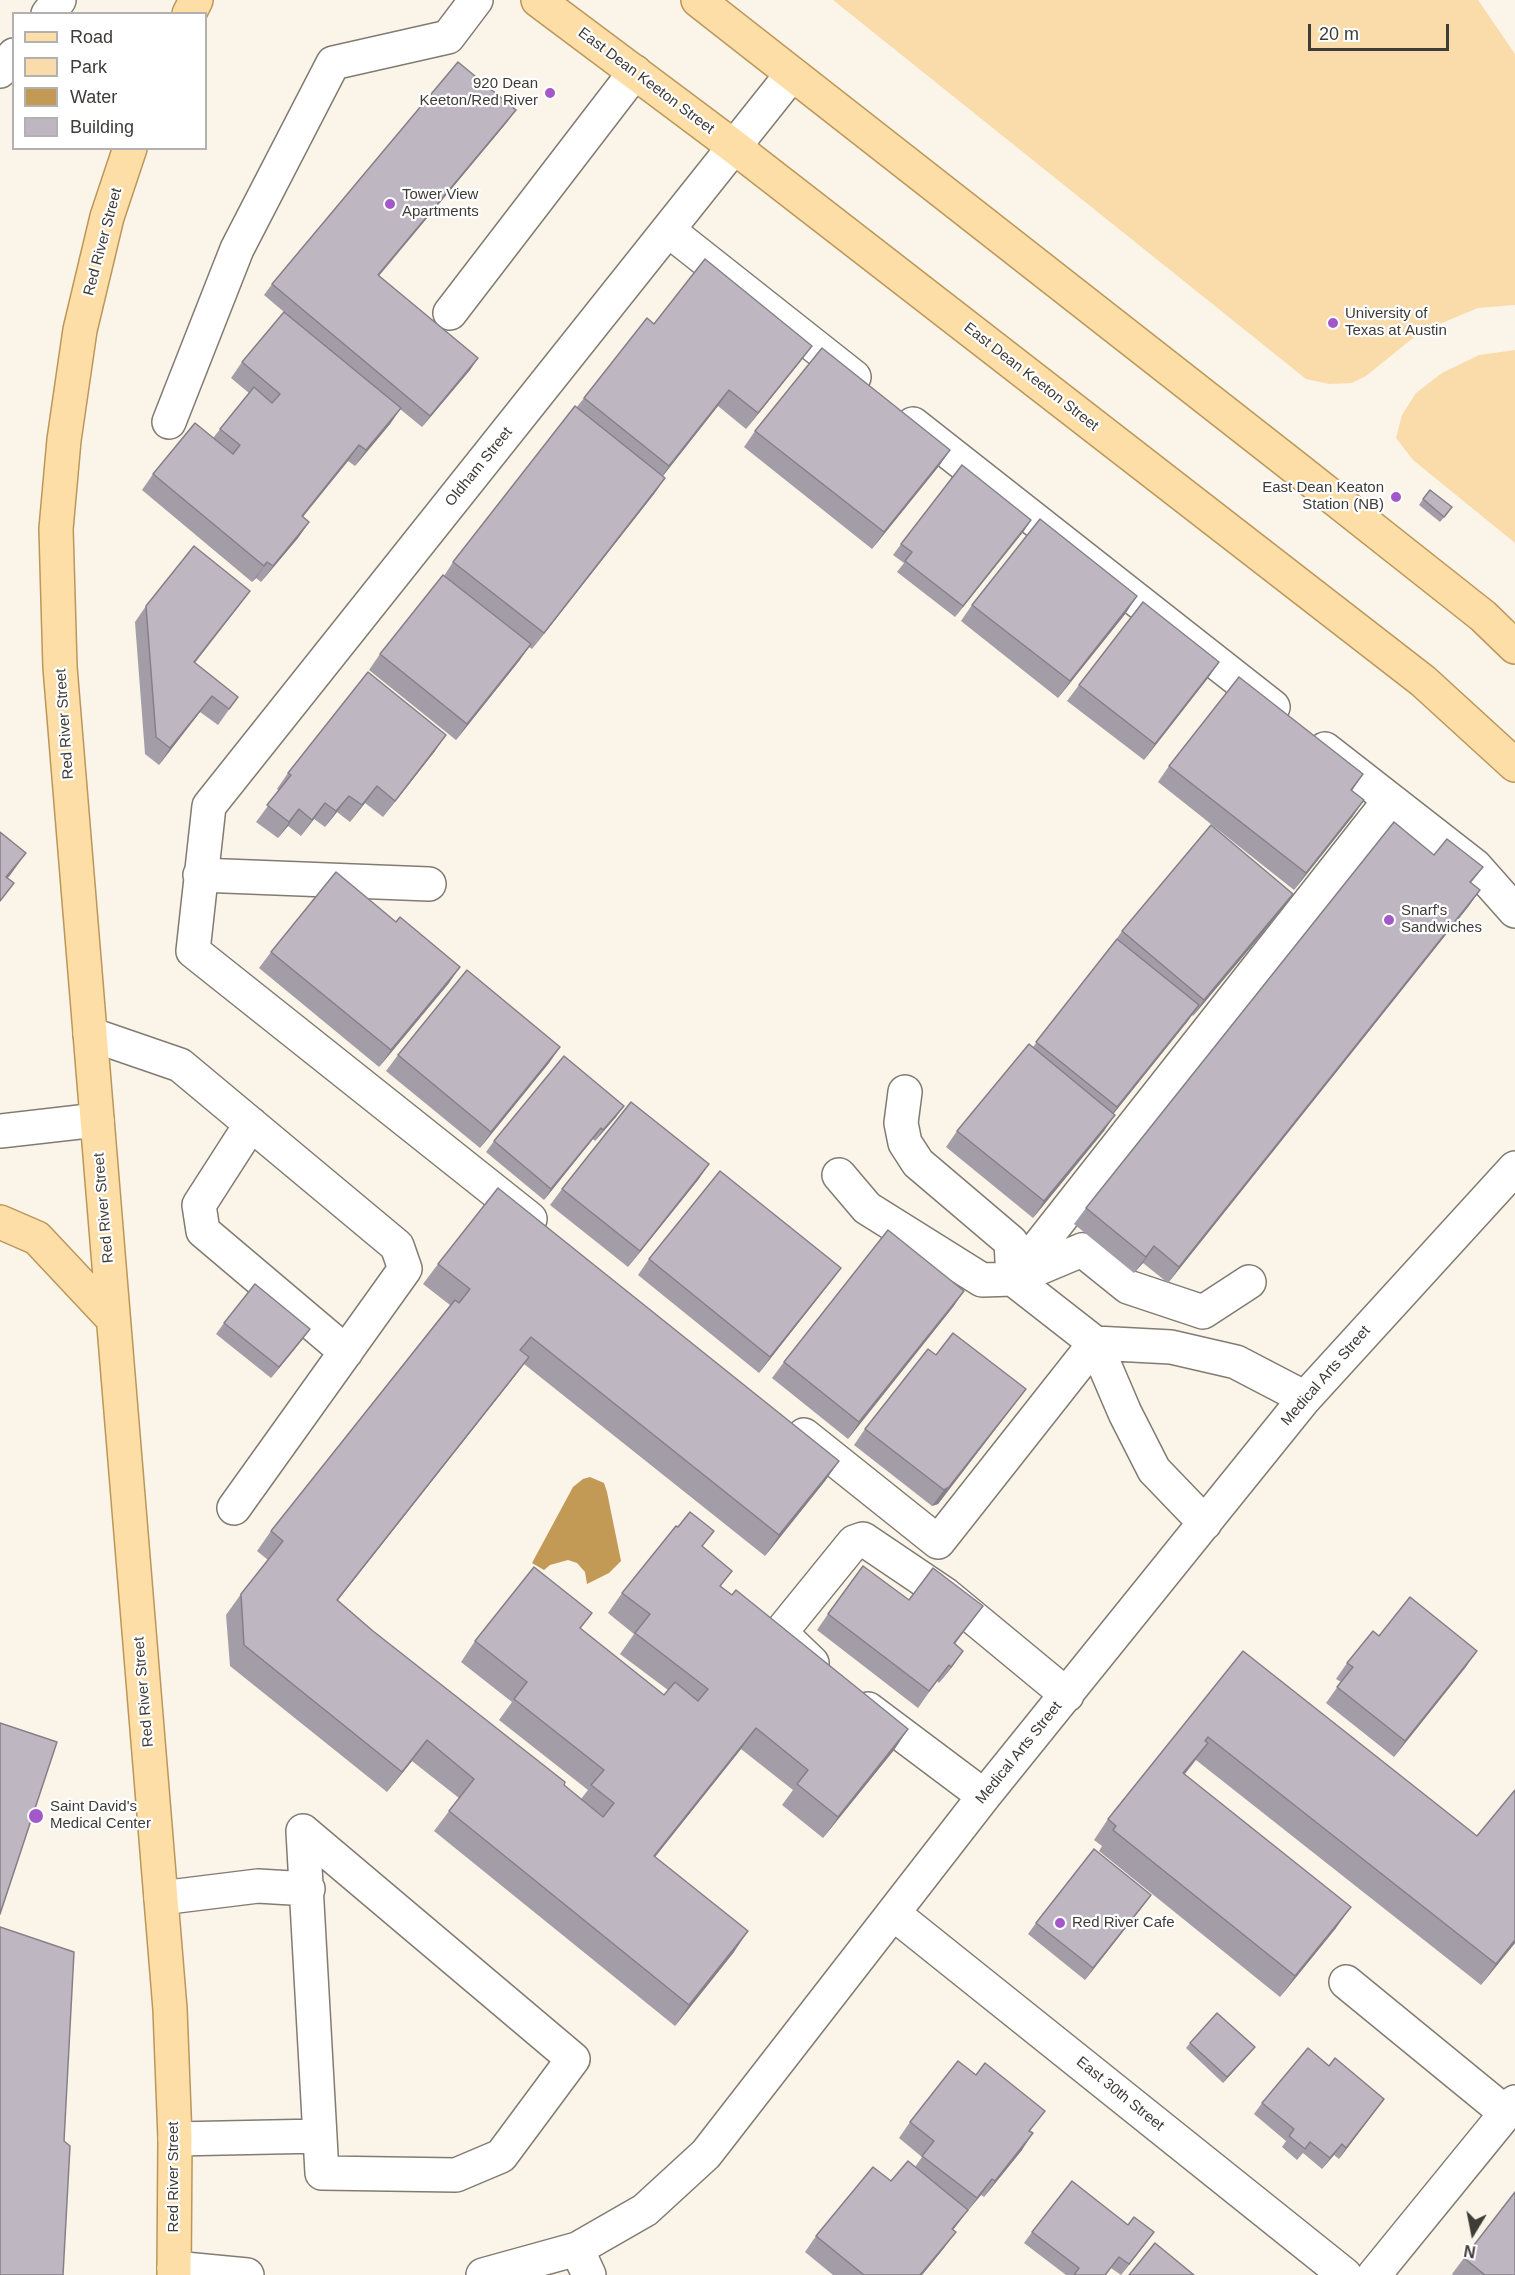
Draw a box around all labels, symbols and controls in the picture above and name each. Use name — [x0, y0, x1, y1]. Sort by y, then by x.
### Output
legend — [12, 12, 207, 150]
scale bar — [1311, 12, 1452, 50]
street label: East Dean Keeton Street — [574, 24, 718, 138]
text: 20 m — [1319, 24, 1359, 44]
text: Road — [70, 27, 113, 47]
text: Park — [70, 57, 107, 77]
place label: 920 Dean Keeton/Red River — [420, 75, 538, 110]
marker: 920 Dean Keeton/Red River — [543, 86, 557, 100]
text: Water — [70, 87, 117, 107]
text: Building — [70, 117, 134, 137]
street label: Red River Street — [80, 186, 126, 298]
place label: Tower View Apartments — [402, 186, 479, 221]
marker: Tower View Apartments — [383, 197, 397, 211]
place label: University of Texas at Austin — [1345, 305, 1447, 340]
marker: University of Texas at Austin — [1326, 316, 1340, 330]
street label: East Dean Keeton Street — [960, 319, 1102, 435]
street label: Oldham Street — [442, 424, 516, 510]
place label: East Dean Keaton Station (NB) — [1262, 479, 1384, 514]
marker: East Dean Keaton Station (NB) — [1389, 490, 1403, 504]
street label: Red River Street — [52, 668, 78, 780]
place label: Snarf's Sandwiches — [1401, 902, 1482, 937]
marker: Snarf's Sandwiches — [1382, 913, 1396, 927]
street label: Red River Street — [90, 1152, 118, 1264]
street label: Medical Arts Street — [1278, 1322, 1374, 1430]
street label: Red River Street — [130, 1636, 158, 1748]
street label: Medical Arts Street — [972, 1698, 1066, 1808]
place label: Saint David's Medical Center — [50, 1798, 151, 1833]
marker: Saint David's Medical Center — [27, 1807, 45, 1825]
place label: Red River Cafe — [1072, 1914, 1175, 1932]
marker: Red River Cafe — [1053, 1916, 1067, 1930]
street label: East 30th Street — [1073, 2053, 1167, 2135]
street label: Red River Street — [165, 2122, 183, 2232]
north arrow — [1443, 2203, 1503, 2263]
text: N — [1463, 2242, 1477, 2261]

